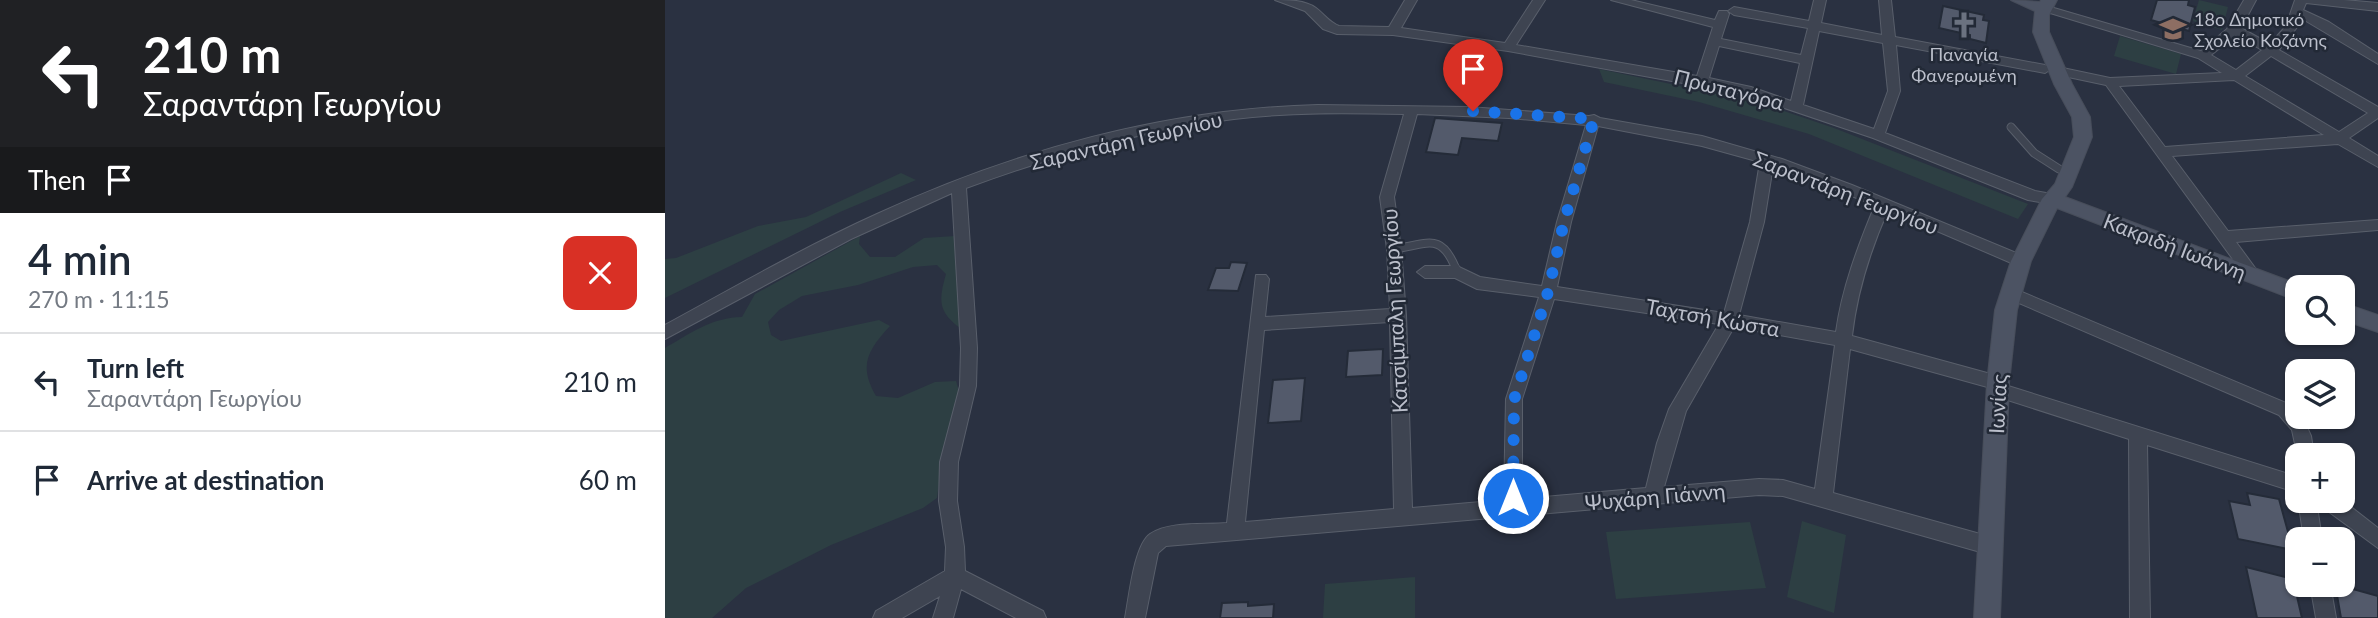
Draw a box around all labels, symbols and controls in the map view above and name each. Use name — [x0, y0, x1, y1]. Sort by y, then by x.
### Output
place label: 18ο Δημοτικό Σχολείο Κοζάνης — [2194, 8, 2327, 51]
church icon: Παναγία Φανερωμένη — [1949, 10, 1979, 40]
school or university icon: 18ο Δημοτικό Σχολείο Κοζάνης — [2158, 14, 2188, 44]
text: 210 m — [143, 25, 281, 83]
icon: left — [28, 28, 119, 119]
pin — [1443, 39, 1503, 111]
place label: Παναγία Φανερωμένη — [1911, 43, 2017, 86]
icon: arrive — [1454, 50, 1492, 88]
street label: Πρωταγόρα — [1671, 63, 1787, 115]
text: Σαραντάρη Γεωργίου — [143, 84, 442, 123]
street label: Σαραντάρη Γεωργίου — [1028, 106, 1224, 174]
street label: Σαραντάρη Γεωργίου — [1750, 145, 1942, 239]
icon: arrive — [100, 161, 138, 199]
text: Then — [28, 164, 86, 196]
street label: Κακριδή Ιωάννη — [2100, 207, 2250, 285]
street label: Κατσίμπαλη Γεωργίου — [1376, 208, 1412, 414]
text: 4 min — [28, 234, 132, 284]
button: close — [563, 236, 637, 310]
map controls — [2285, 275, 2355, 597]
button: search — [2285, 275, 2355, 345]
text: 270 m · 11:15 — [28, 285, 170, 313]
street label: Ταχτσή Κώστα — [1644, 293, 1782, 341]
text: Turn left — [87, 352, 184, 384]
button: layers — [2285, 359, 2355, 429]
icon: left — [28, 363, 66, 401]
text: 210 m — [564, 366, 637, 398]
street label: Ιωνίας — [1983, 373, 2011, 435]
text: Σαραντάρη Γεωργίου — [87, 384, 302, 412]
button: + — [2285, 443, 2355, 513]
icon: arrive — [28, 461, 66, 499]
position arrow — [1476, 461, 1550, 535]
text: Arrive at destination — [87, 464, 324, 496]
text: 60 m — [579, 464, 637, 496]
street label: Ψυχάρη Γιάννη — [1584, 477, 1726, 515]
button: − — [2285, 527, 2355, 597]

